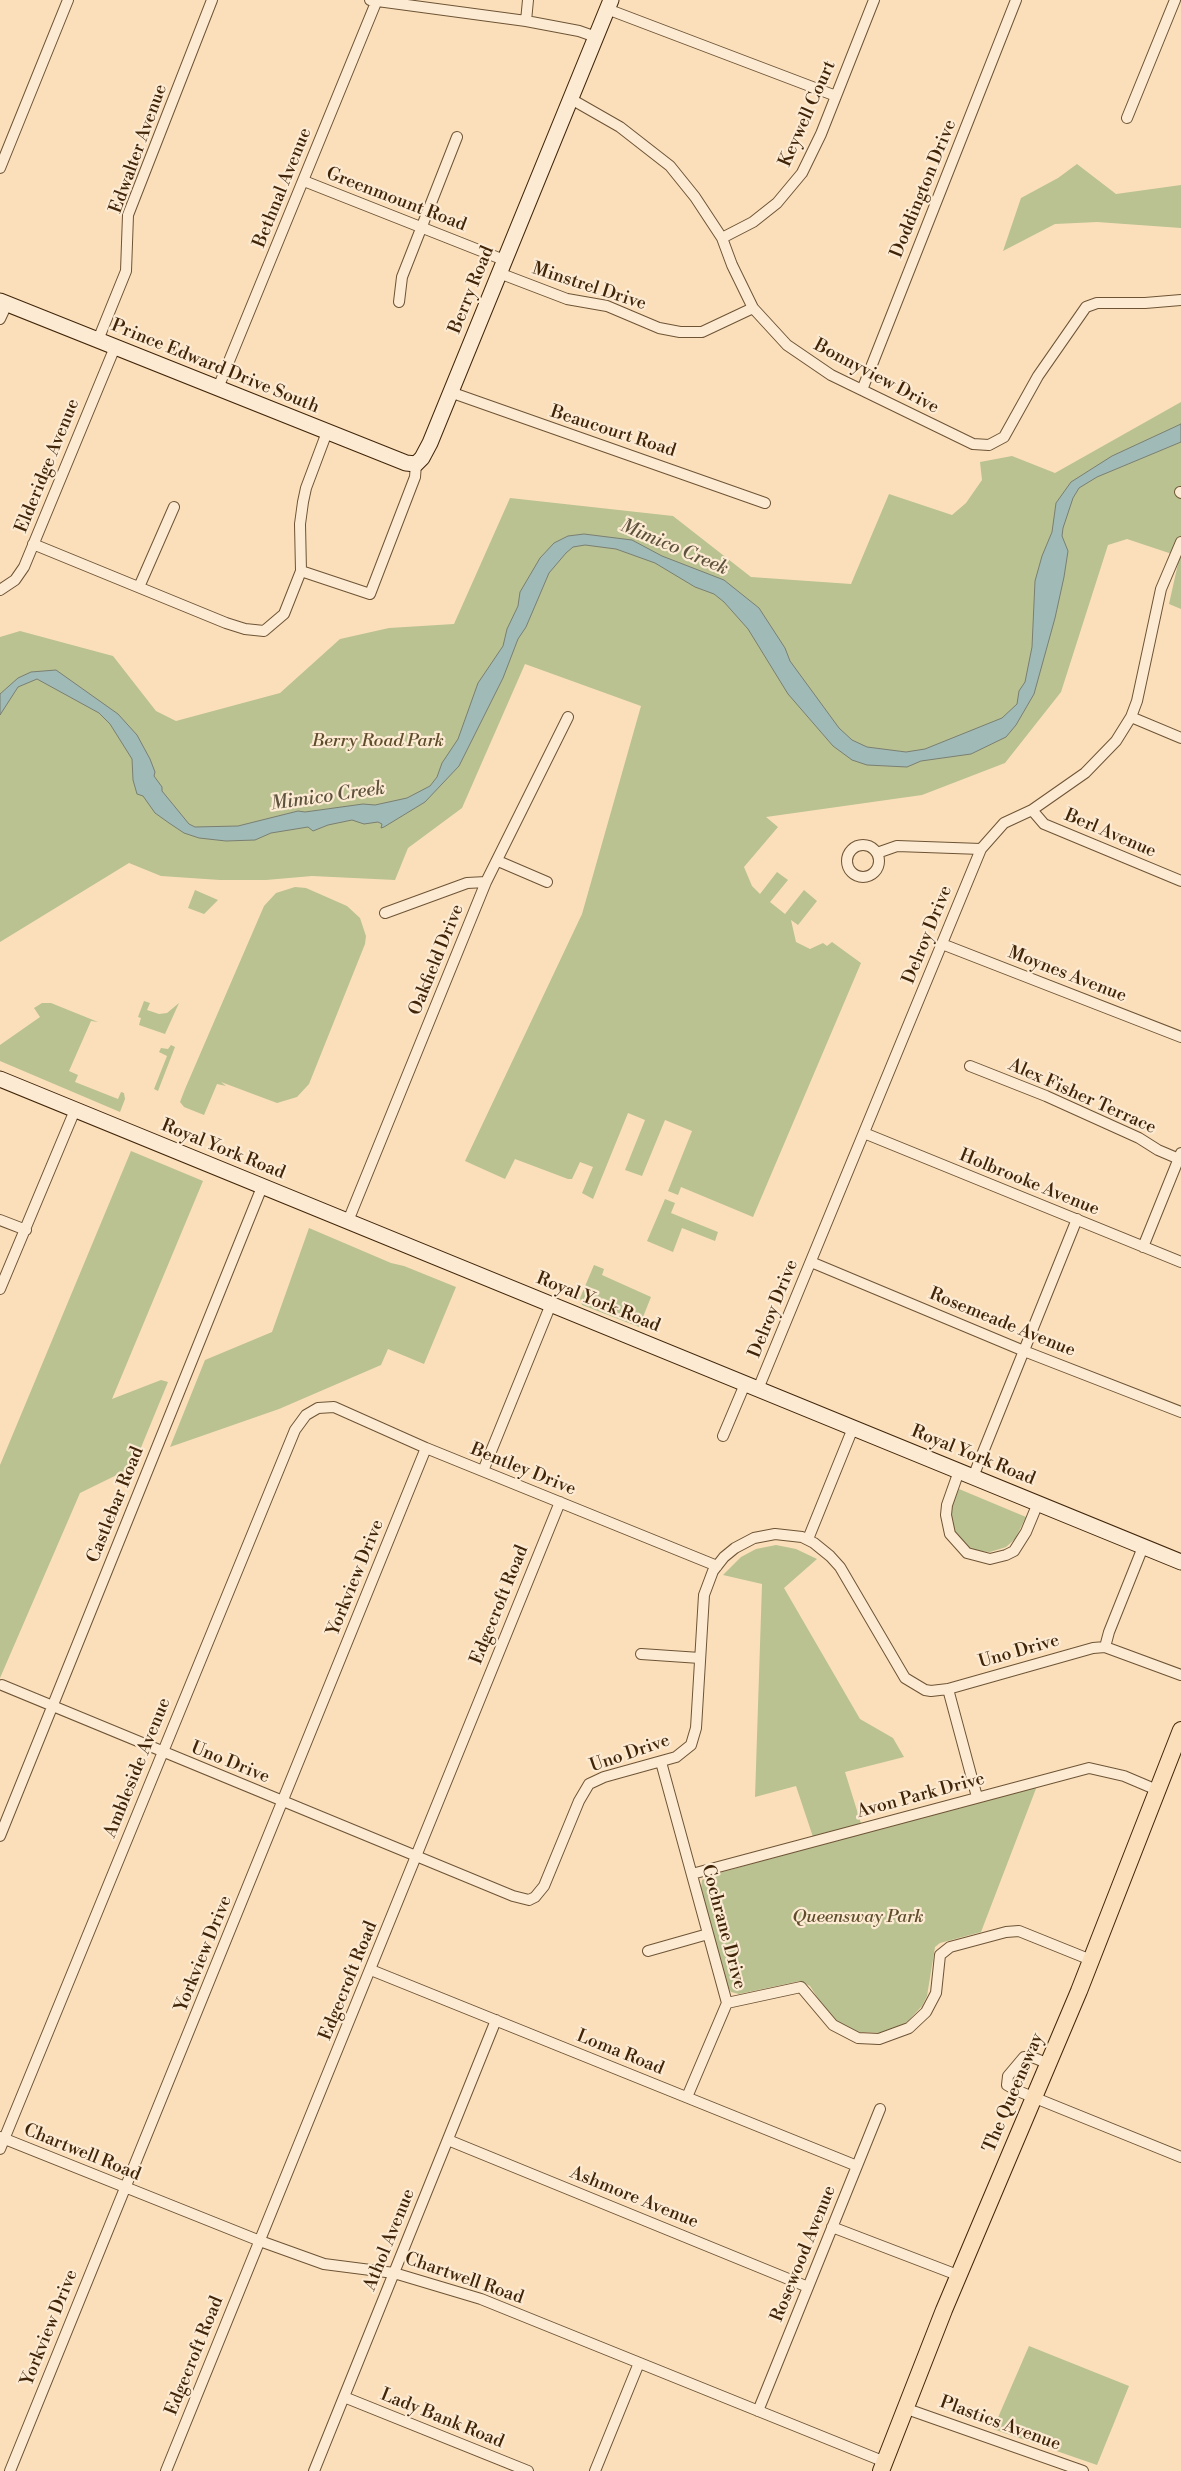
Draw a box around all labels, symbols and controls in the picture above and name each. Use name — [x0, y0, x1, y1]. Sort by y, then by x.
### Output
street label: Keywell Court — [775, 58, 841, 170]
street label: Edwalter Avenue — [106, 81, 172, 217]
street label: Doddington Drive — [886, 117, 962, 261]
street label: Bethnal Avenue — [249, 125, 317, 251]
street label: Greenmount Road — [323, 163, 469, 237]
street label: Berry Road — [445, 243, 499, 337]
street label: Minstrel Drive — [529, 258, 649, 316]
street label: Prince Edward Drive South — [108, 315, 322, 419]
street label: Bonnyview Drive — [810, 335, 942, 419]
street label: Elderidge Avenue — [11, 396, 85, 536]
street label: Beaucourt Road — [548, 402, 678, 462]
water label: Mimico Creek — [617, 515, 731, 581]
park label: Berry Road Park — [312, 731, 444, 753]
water label: Mimico Creek — [269, 778, 387, 816]
street label: Berl Avenue — [1061, 805, 1159, 863]
street label: Delroy Drive — [899, 883, 957, 987]
street label: Oakfield Drive — [405, 901, 469, 1019]
street label: Moynes Avenue — [1005, 942, 1129, 1008]
street label: Alex Fisher Terrace — [1005, 1055, 1159, 1139]
street label: Royal York Road — [158, 1115, 288, 1185]
street label: Holbrooke Avenue — [956, 1145, 1102, 1221]
street label: Delroy Drive — [745, 1257, 803, 1361]
street label: Royal York Road — [533, 1268, 663, 1338]
street label: Rosemeade Avenue — [926, 1284, 1078, 1362]
street label: Royal York Road — [908, 1421, 1038, 1491]
street label: Bentley Drive — [467, 1439, 579, 1501]
street label: Castlebar Road — [83, 1444, 149, 1566]
street label: Yorkview Drive — [323, 1517, 389, 1639]
street label: Edgecroft Road — [466, 1542, 534, 1668]
street label: Uno Drive — [976, 1630, 1062, 1674]
street label: Ambleside Avenue — [100, 1695, 176, 1841]
street label: Uno Drive — [587, 1730, 673, 1778]
street label: Uno Drive — [187, 1737, 273, 1789]
street label: Avon Park Drive — [855, 1769, 987, 1823]
street label: Cochrane Drive — [696, 1862, 750, 1992]
street label: Yorkview Drive — [171, 1893, 237, 2015]
park label: Queensway Park — [792, 1907, 924, 1929]
street label: Edgecroft Road — [315, 1918, 383, 2044]
street label: Loma Road — [573, 2026, 667, 2080]
street label: The Queensway — [979, 2030, 1049, 2156]
street label: Chartwell Road — [20, 2120, 144, 2186]
street label: Ashmore Avenue — [567, 2162, 701, 2234]
street label: Rosewood Avenue — [767, 2183, 841, 2325]
street label: Athol Avenue — [360, 2186, 420, 2294]
street label: Chartwell Road — [402, 2249, 526, 2309]
street label: Yorkview Drive — [17, 2267, 83, 2389]
street label: Edgecroft Road — [161, 2293, 229, 2419]
street label: Lady Bank Road — [377, 2384, 507, 2454]
street label: Plastics Avenue — [937, 2392, 1063, 2456]

